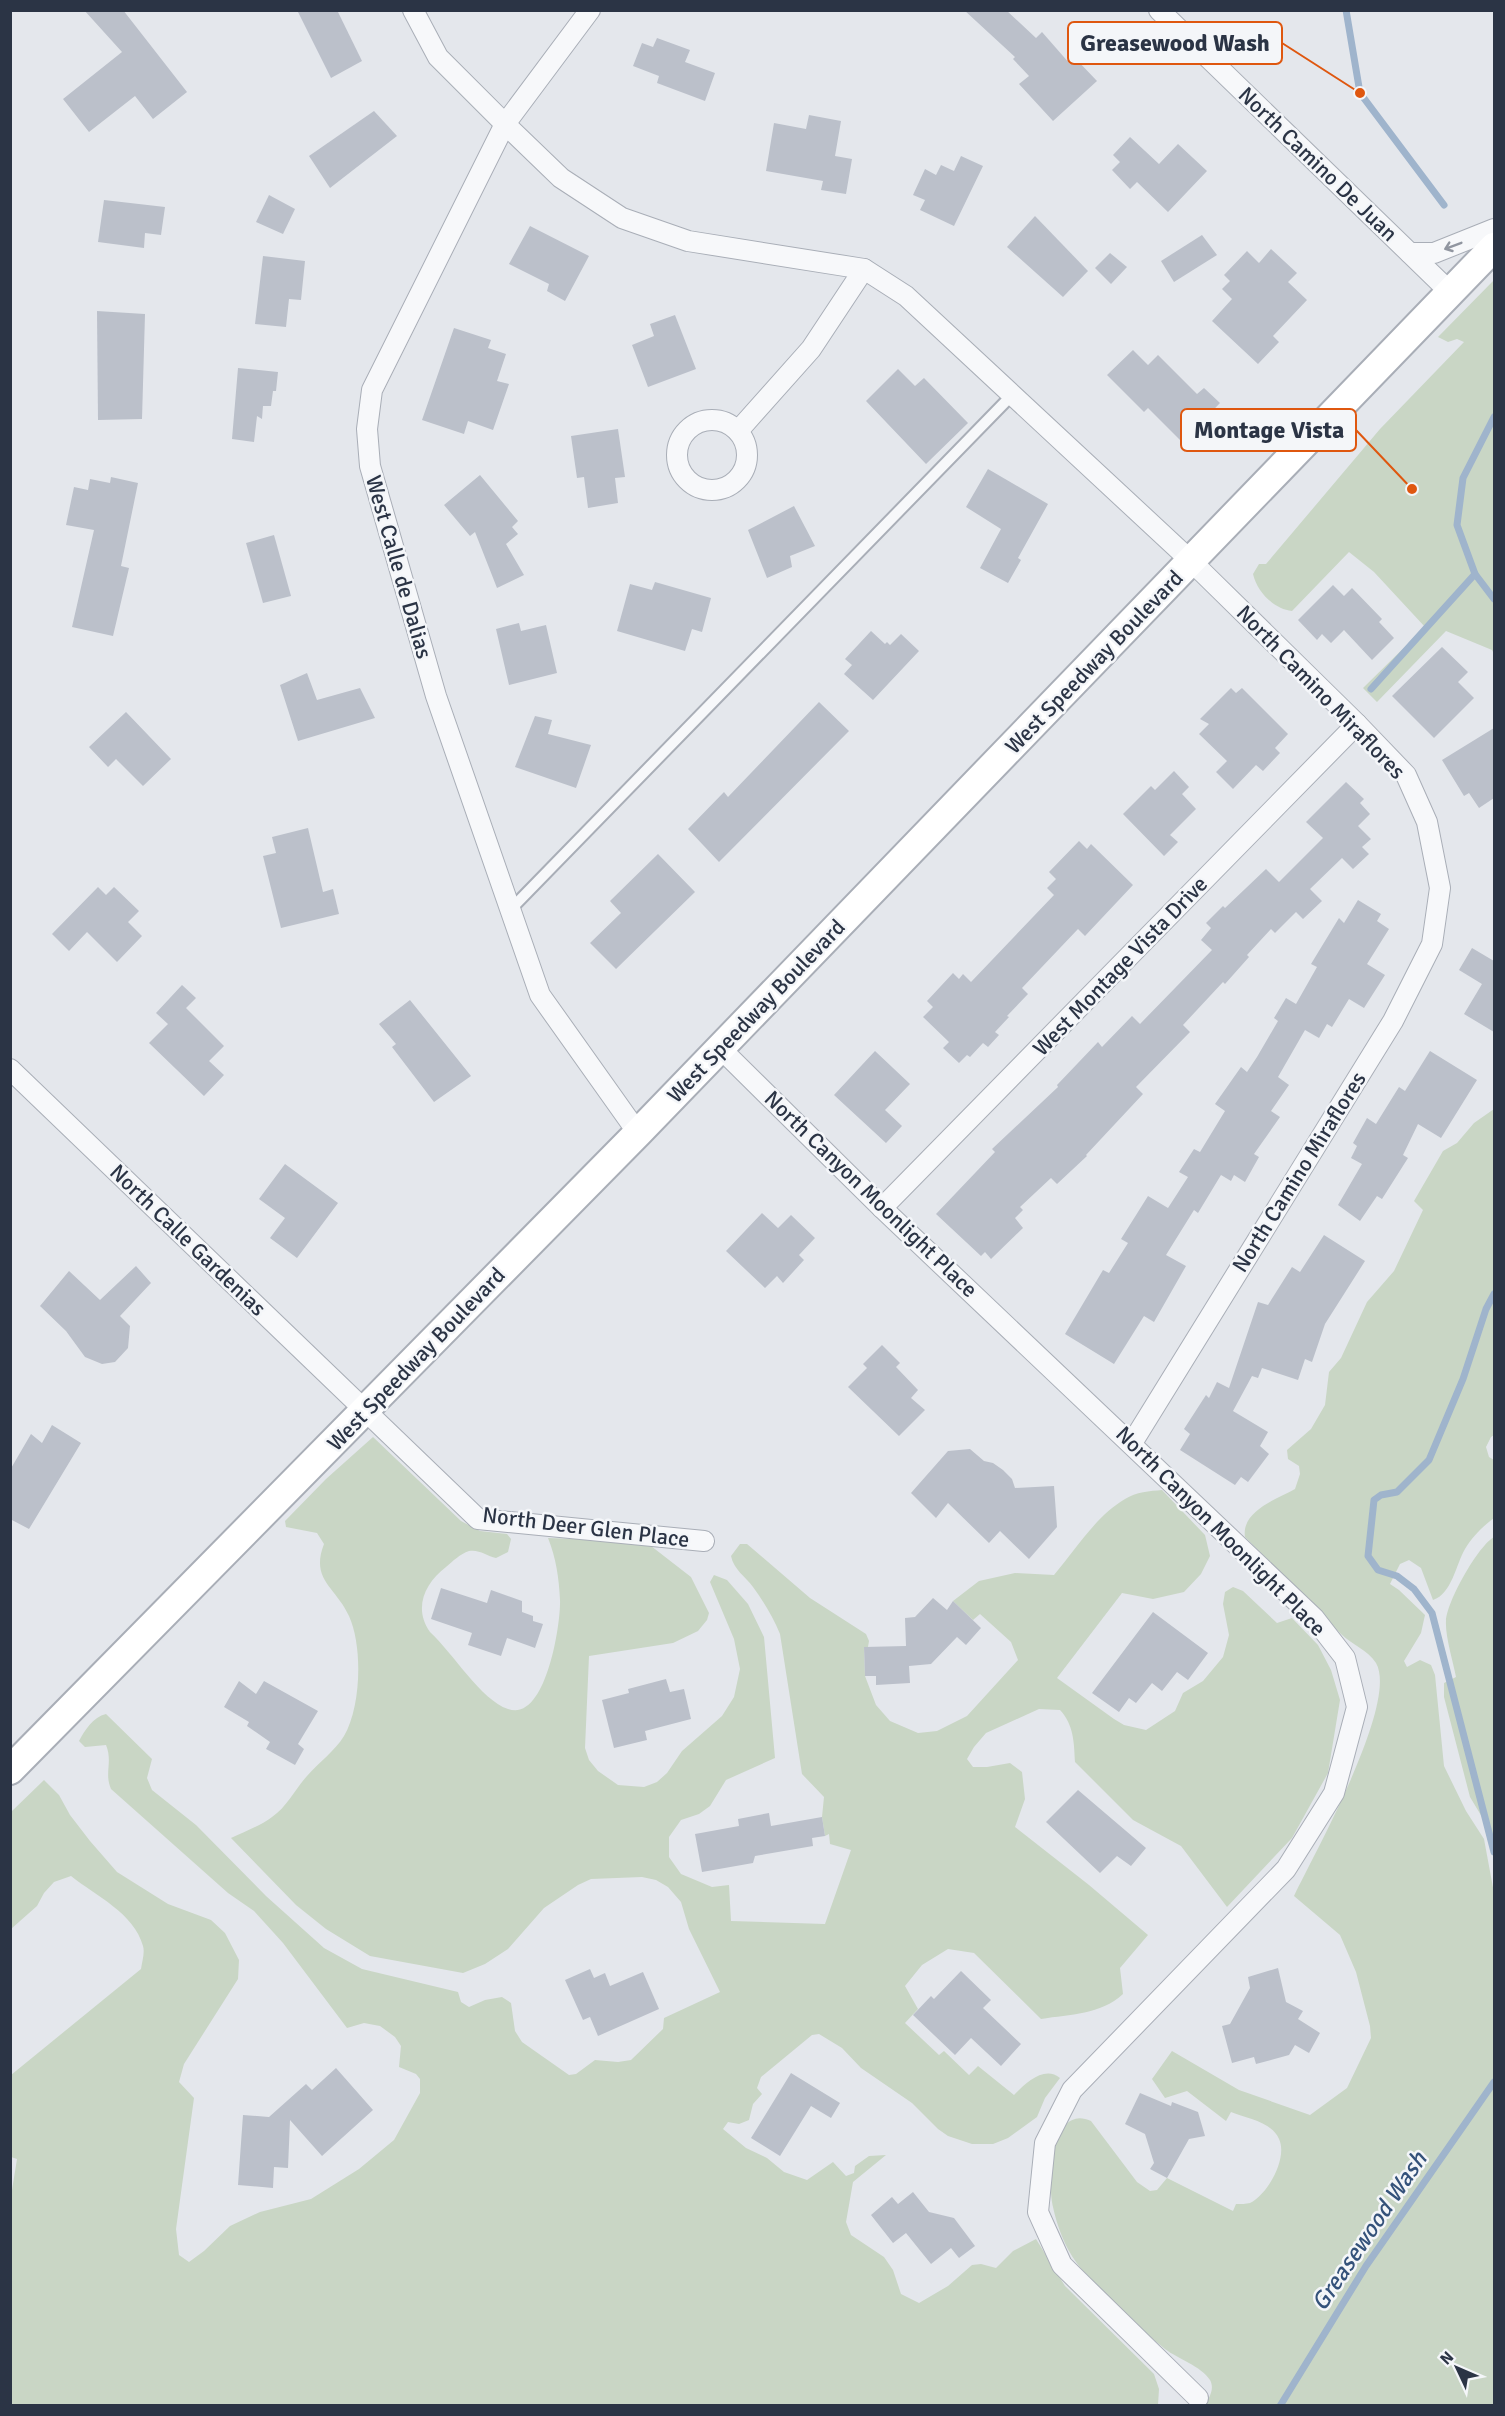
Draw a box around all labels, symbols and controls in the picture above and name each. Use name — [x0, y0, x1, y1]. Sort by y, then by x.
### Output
callout: Greasewood Wash — [1068, 22, 1282, 64]
text: Greasewood Wash — [1080, 28, 1270, 58]
street label: North Camino De Juan — [1233, 81, 1403, 247]
one-way arrow — [1444, 241, 1463, 252]
callout: Montage Vista — [1181, 409, 1356, 451]
text: Montage Vista — [1194, 415, 1344, 445]
street label: West Calle de Dalias — [360, 472, 438, 662]
street label: West Speedway Boulevard — [999, 565, 1189, 759]
street label: North Camino Miraflores — [1231, 599, 1411, 785]
street label: West Montage Vista Drive — [1027, 870, 1213, 1062]
street label: West Speedway Boulevard — [661, 914, 851, 1108]
street label: North Camino Miraflores — [1226, 1067, 1372, 1277]
street label: North Canyon Moonlight Place — [759, 1085, 983, 1303]
street label: North Calle Gardenias — [104, 1159, 272, 1321]
street label: West Speedway Boulevard — [321, 1262, 511, 1456]
street label: North Canyon Moonlight Place — [1110, 1420, 1332, 1642]
street label: North Deer Glen Place — [481, 1501, 691, 1553]
water label: Greasewood Wash — [1305, 2145, 1434, 2316]
north arrow — [1427, 2338, 1487, 2398]
text: N — [1436, 2347, 1458, 2369]

